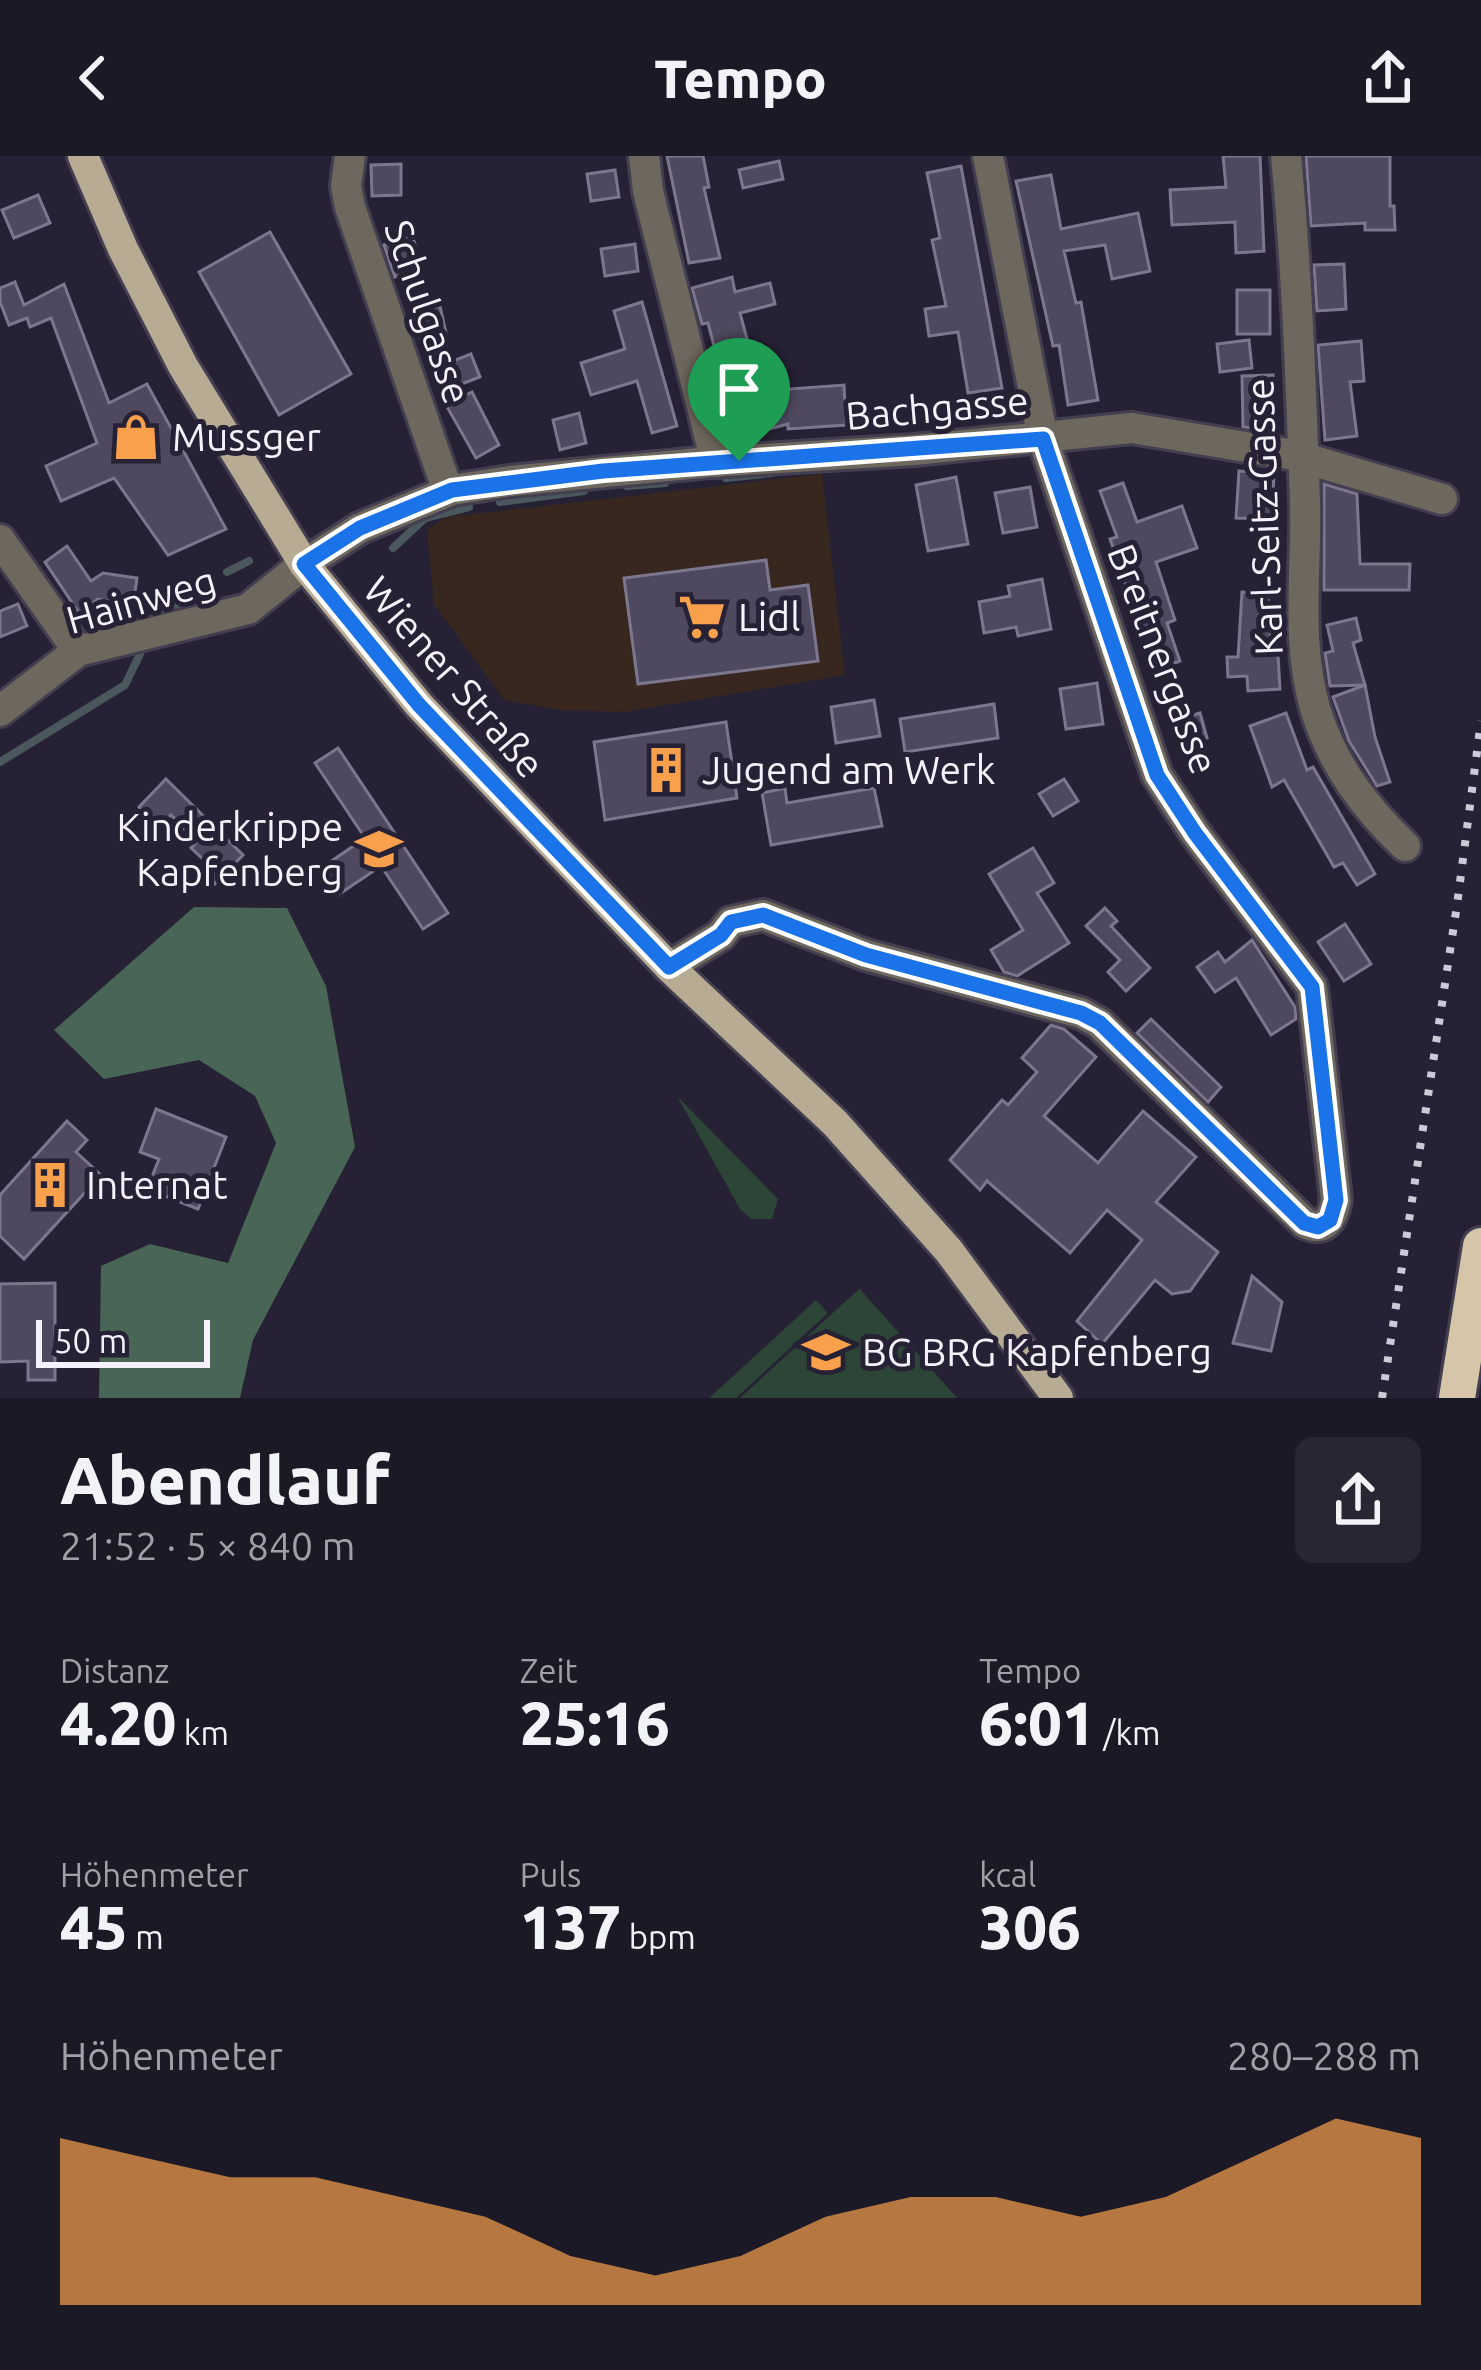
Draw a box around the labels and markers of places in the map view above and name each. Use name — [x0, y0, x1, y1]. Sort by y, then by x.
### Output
pin — [688, 338, 790, 461]
shop icon: Mussger — [111, 412, 161, 462]
place label: Mussger — [172, 415, 321, 458]
supermarket icon: Lidl — [677, 592, 727, 642]
place label: Lidl — [738, 595, 800, 638]
building icon: Jugend am Werk — [641, 745, 691, 795]
place label: Jugend am Werk — [702, 748, 996, 791]
place label: Kinderkrippe Kapfenberg — [116, 805, 343, 893]
school or university icon: Kinderkrippe Kapfenberg — [354, 824, 404, 874]
building icon: Internat — [25, 1160, 75, 1210]
place label: Internat — [86, 1163, 227, 1206]
school or university icon: BG BRG Kapfenberg — [801, 1327, 851, 1377]
place label: BG BRG Kapfenberg — [862, 1330, 1212, 1373]

